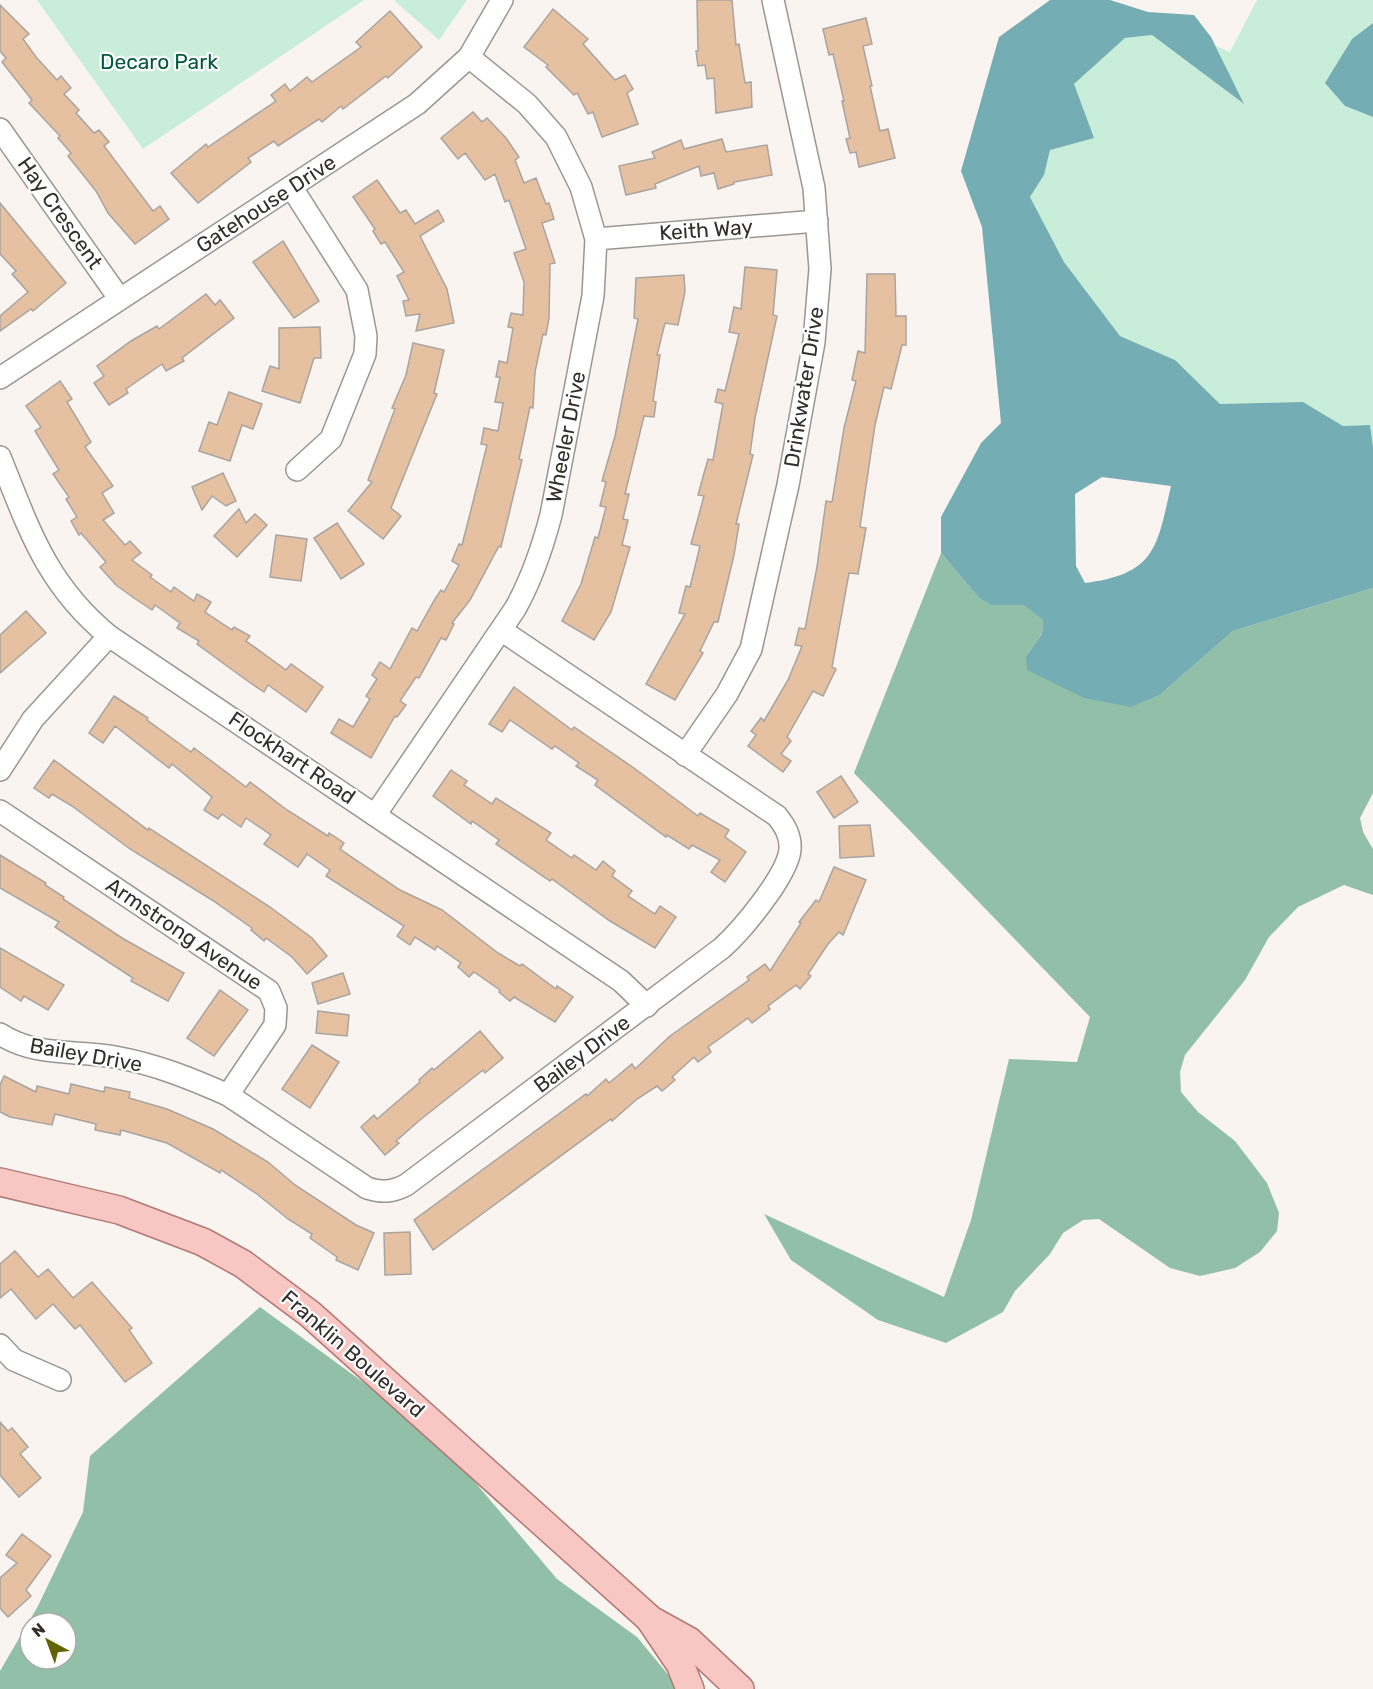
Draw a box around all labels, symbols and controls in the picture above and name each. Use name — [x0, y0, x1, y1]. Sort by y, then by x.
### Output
park label: Decaro Park — [100, 49, 218, 74]
street label: Gatehouse Drive — [191, 149, 340, 258]
street label: Hay Crescent — [13, 152, 108, 273]
street label: Keith Way — [658, 214, 754, 245]
street label: Drinkwater Drive — [778, 305, 829, 469]
street label: Wheeler Drive — [541, 369, 590, 505]
street label: Flockhart Road — [224, 706, 360, 809]
street label: Armstrong Avenue — [101, 872, 267, 995]
street label: Bailey Drive — [529, 1009, 635, 1098]
street label: Bailey Drive — [28, 1032, 144, 1077]
street label: Franklin Boulevard — [277, 1285, 430, 1423]
north arrow — [18, 1611, 78, 1671]
text: N — [28, 1619, 49, 1641]

